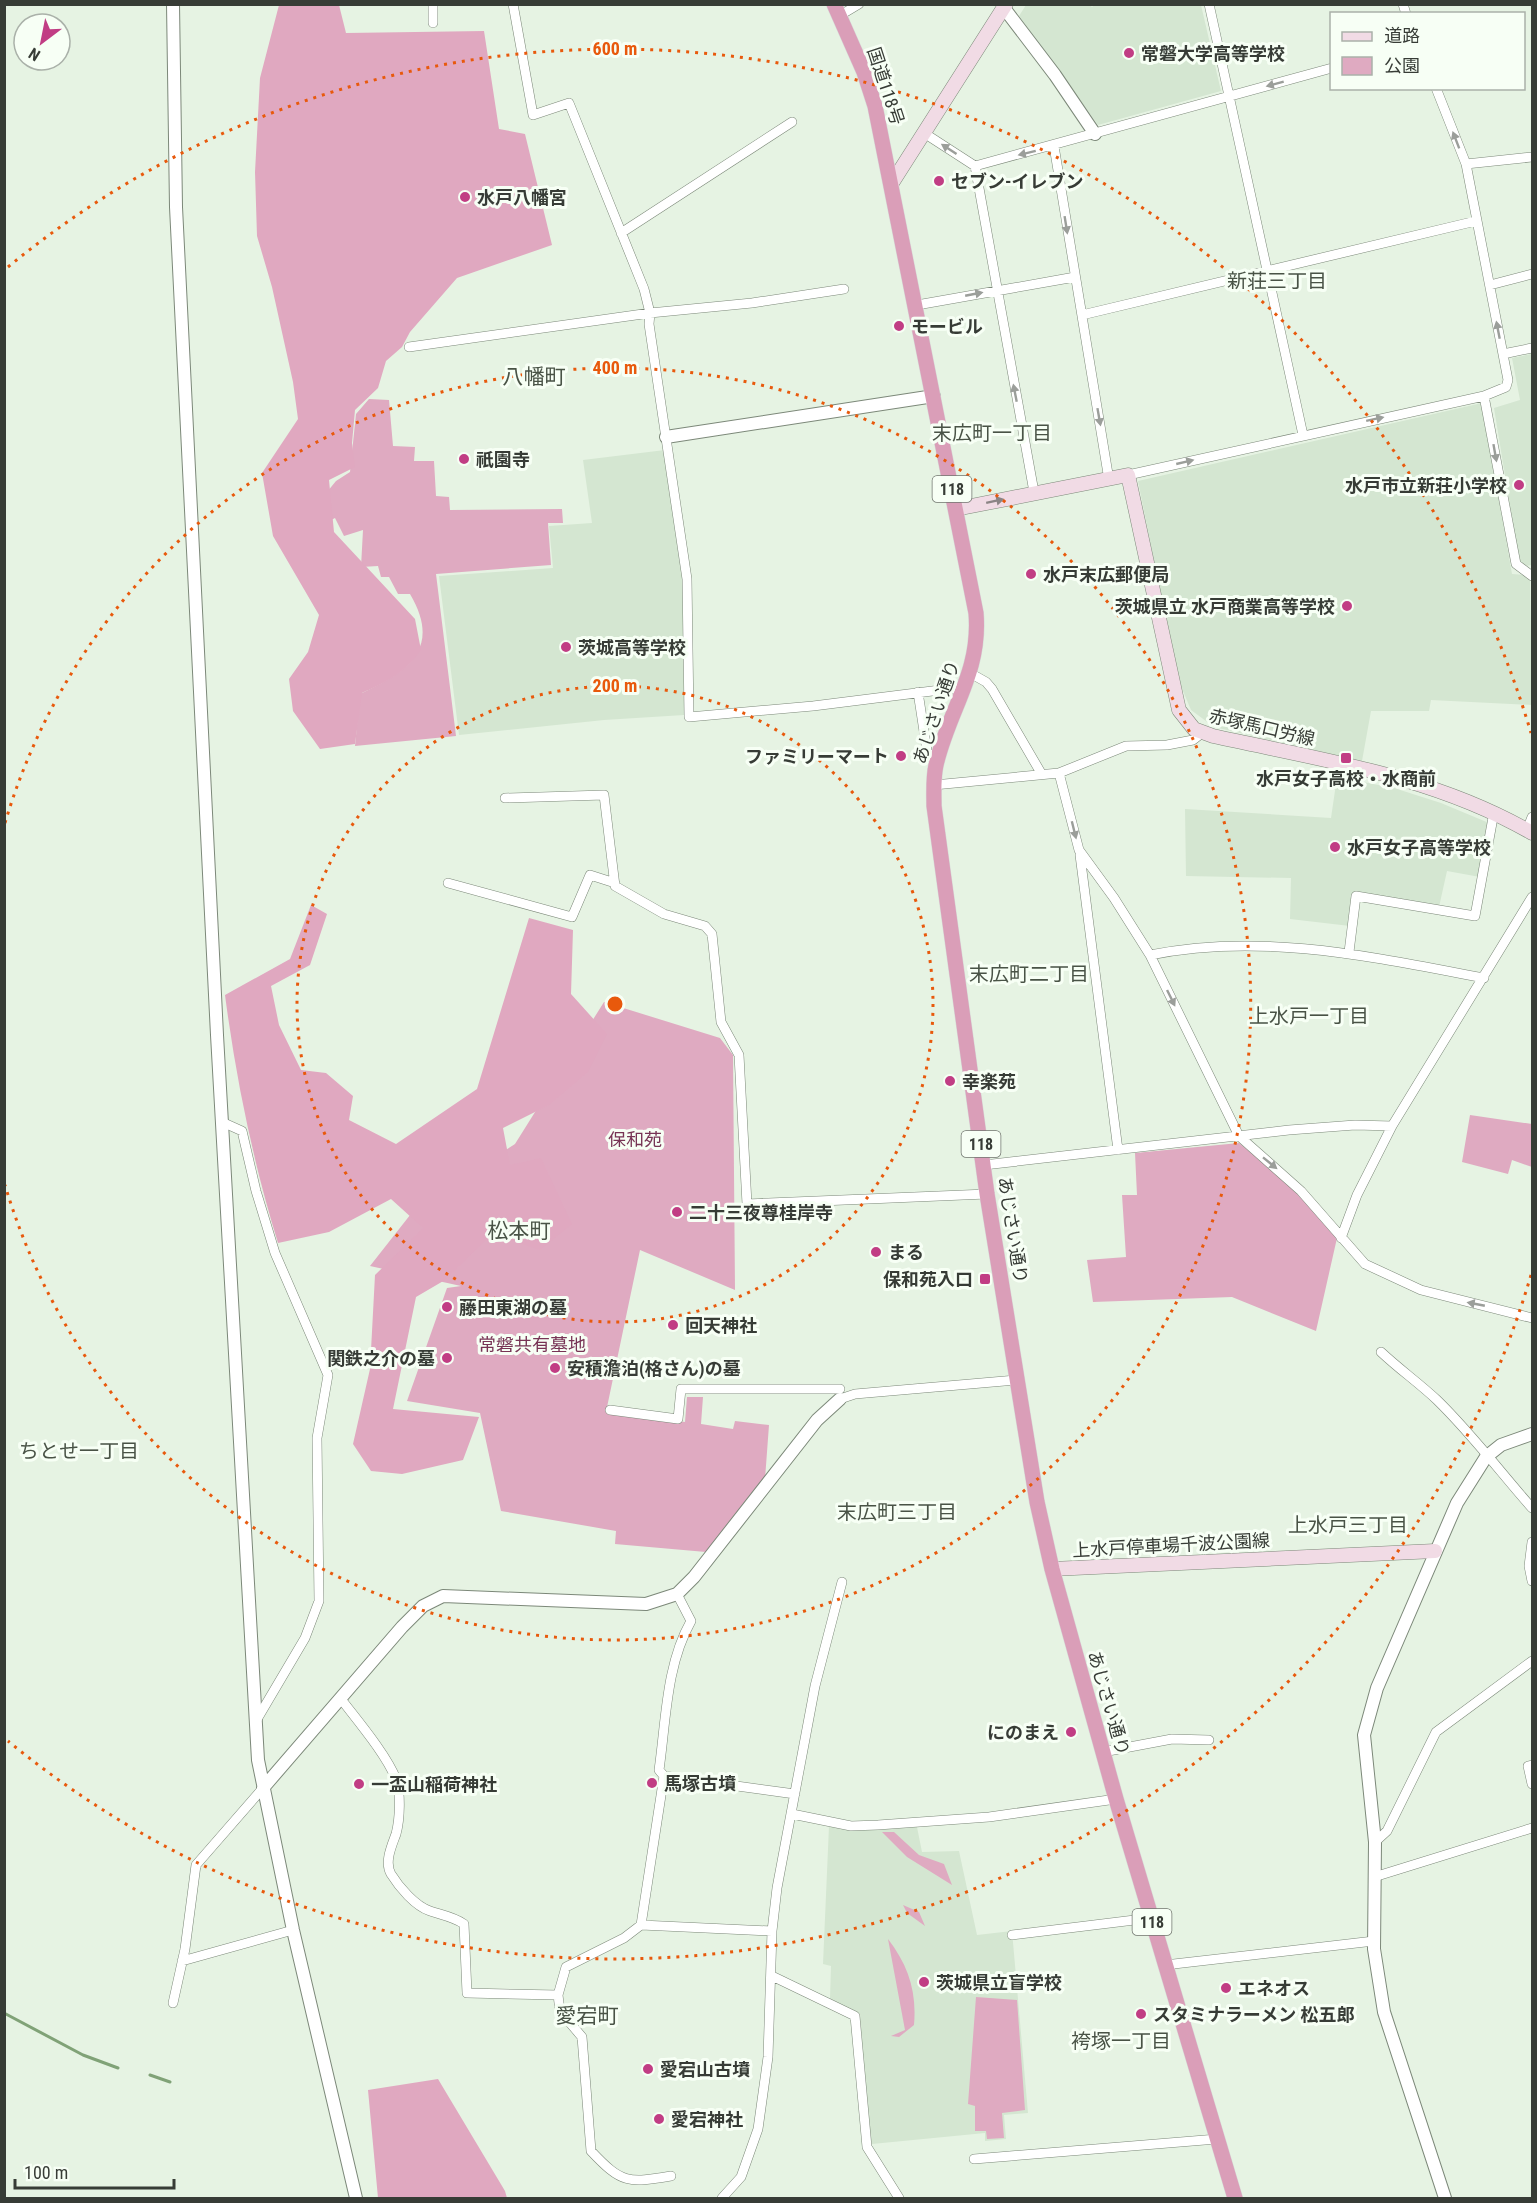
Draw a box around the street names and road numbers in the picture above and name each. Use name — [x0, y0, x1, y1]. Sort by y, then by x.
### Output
street label: 国道118号 — [864, 44, 908, 128]
road number: 118 — [932, 476, 972, 502]
street label: あじさい通り — [908, 658, 964, 766]
street label: 赤塚馬口労線 — [1207, 705, 1317, 749]
road number: 118 — [962, 1131, 1000, 1157]
street label: あじさい通り — [994, 1175, 1032, 1285]
street label: 上水戸停車場千波公園線 — [1072, 1529, 1270, 1561]
street label: あじさい通り — [1084, 1648, 1134, 1758]
road number: 118 — [1132, 1909, 1172, 1935]

